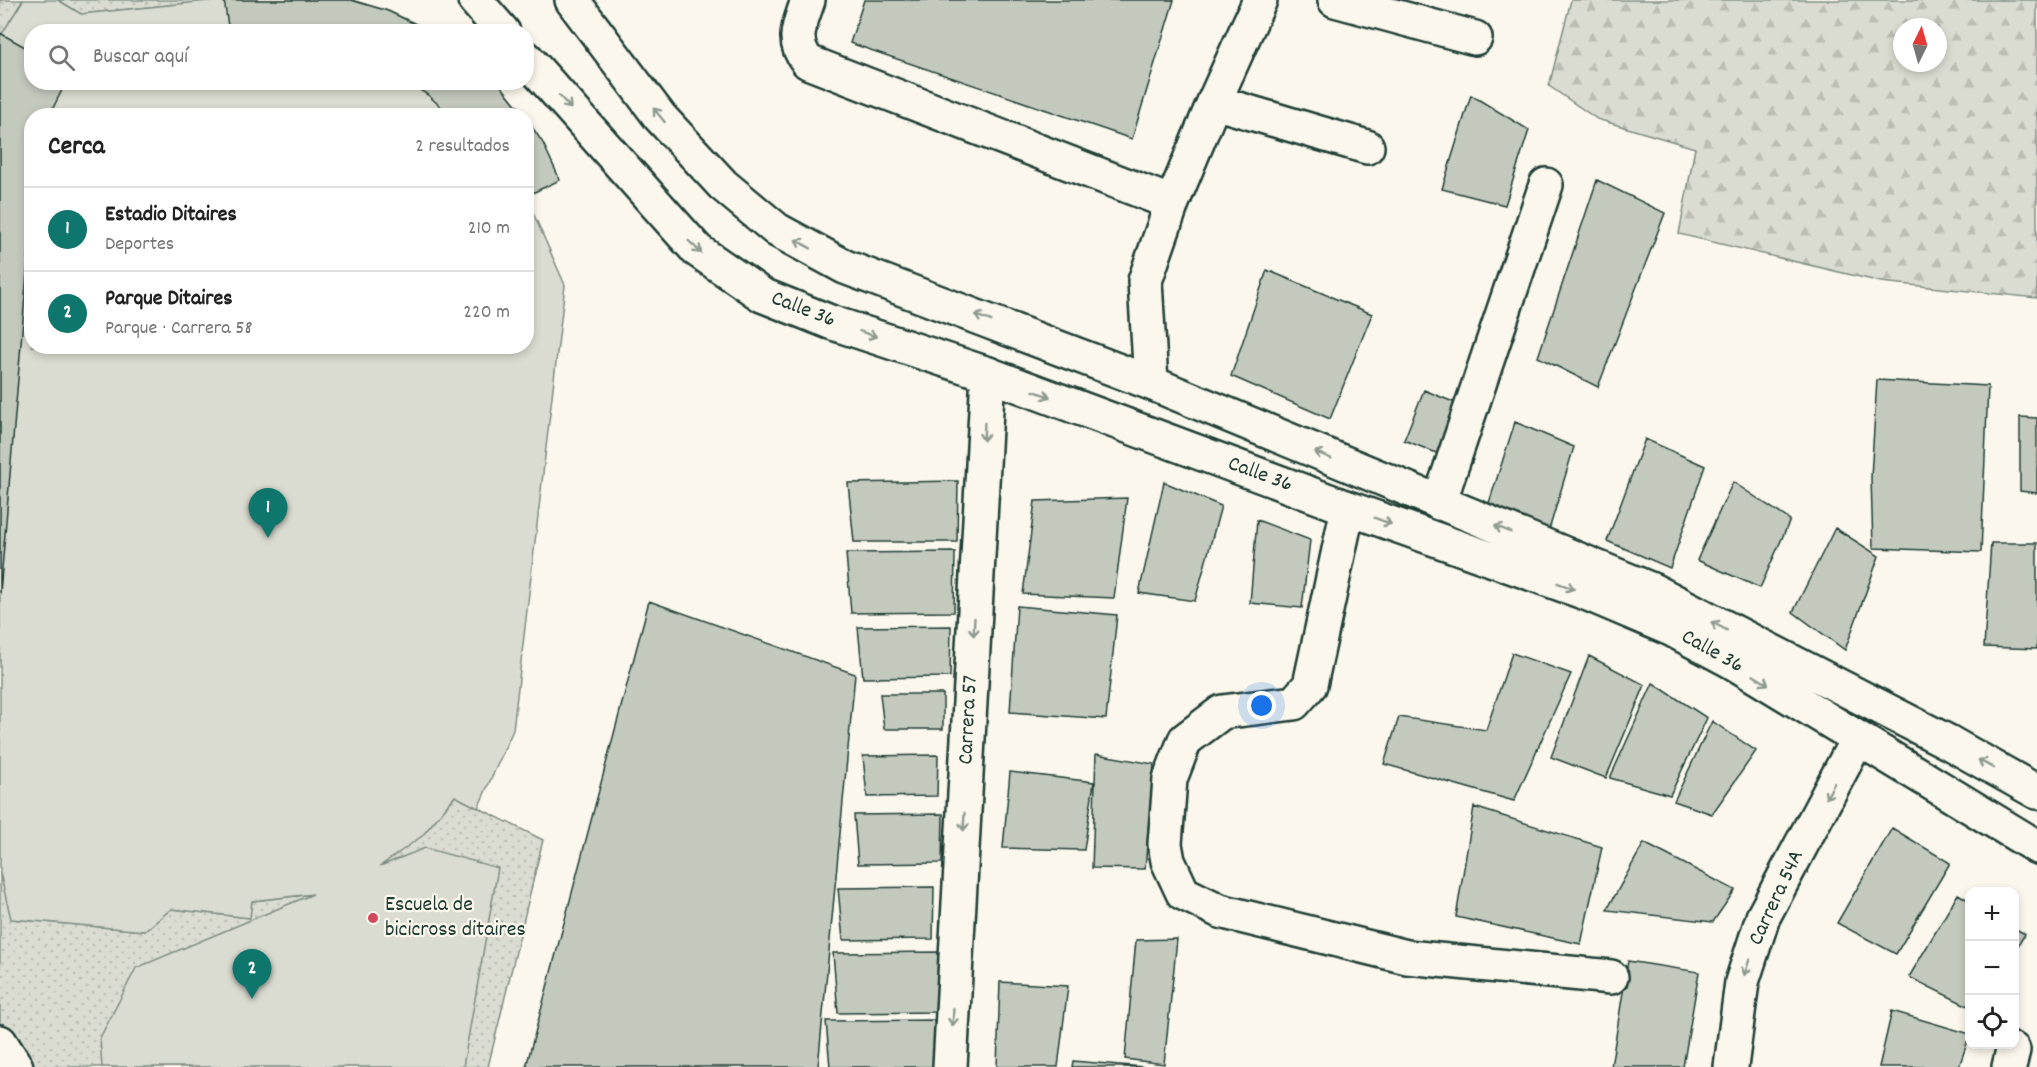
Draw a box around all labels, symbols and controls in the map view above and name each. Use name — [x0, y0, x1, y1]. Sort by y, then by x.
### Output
north arrow — [1893, 18, 1947, 72]
search box — [24, 24, 534, 90]
icon: search — [45, 41, 78, 74]
text: Buscar aquí — [93, 42, 188, 73]
one-way arrow — [558, 94, 572, 109]
one-way arrow — [653, 107, 666, 123]
text: Cerca — [48, 129, 105, 166]
text: 2 resultados — [415, 133, 510, 161]
text: Estadio Ditaires — [105, 200, 237, 231]
text: 1 — [65, 215, 70, 243]
text: 210 m — [468, 215, 510, 243]
text: Deportes — [105, 231, 174, 259]
one-way arrow — [795, 238, 813, 249]
one-way arrow — [688, 240, 703, 254]
text: Parque Ditaires — [105, 284, 232, 315]
street label: Calle 36 — [766, 284, 840, 336]
text: 2 — [63, 299, 72, 327]
text: 220 m — [463, 299, 510, 327]
one-way arrow — [974, 312, 993, 323]
text: Parque · Carrera 58 — [105, 315, 253, 343]
one-way arrow — [858, 329, 877, 340]
one-way arrow — [1033, 390, 1051, 401]
one-way arrow — [979, 422, 990, 442]
street label: Calle 36 — [1223, 449, 1297, 501]
one-way arrow — [1314, 449, 1333, 460]
pin: 1 — [248, 488, 288, 538]
one-way arrow — [1373, 516, 1392, 527]
one-way arrow — [1495, 523, 1513, 534]
one-way arrow — [1557, 581, 1575, 592]
one-way arrow — [968, 617, 979, 637]
one-way arrow — [1711, 620, 1729, 631]
street label: Calle 36 — [1675, 622, 1749, 682]
one-way arrow — [1752, 673, 1769, 686]
street label: Carrera 57 — [951, 675, 987, 765]
your location — [1247, 691, 1276, 720]
one-way arrow — [1978, 757, 1995, 769]
one-way arrow — [1824, 782, 1835, 800]
one-way arrow — [958, 811, 969, 831]
street label: Carrera 54A — [1741, 845, 1813, 951]
map controls — [1965, 887, 2019, 1049]
button: + — [1965, 887, 2019, 941]
place label: Escuela de bicicross ditaires — [385, 890, 526, 946]
marker: Escuela de bicicross ditaires — [366, 911, 380, 925]
button: − — [1965, 941, 2019, 995]
pin: 2 — [232, 950, 272, 999]
one-way arrow — [1741, 957, 1752, 976]
button: locate — [1965, 995, 2019, 1049]
one-way arrow — [948, 1006, 959, 1026]

